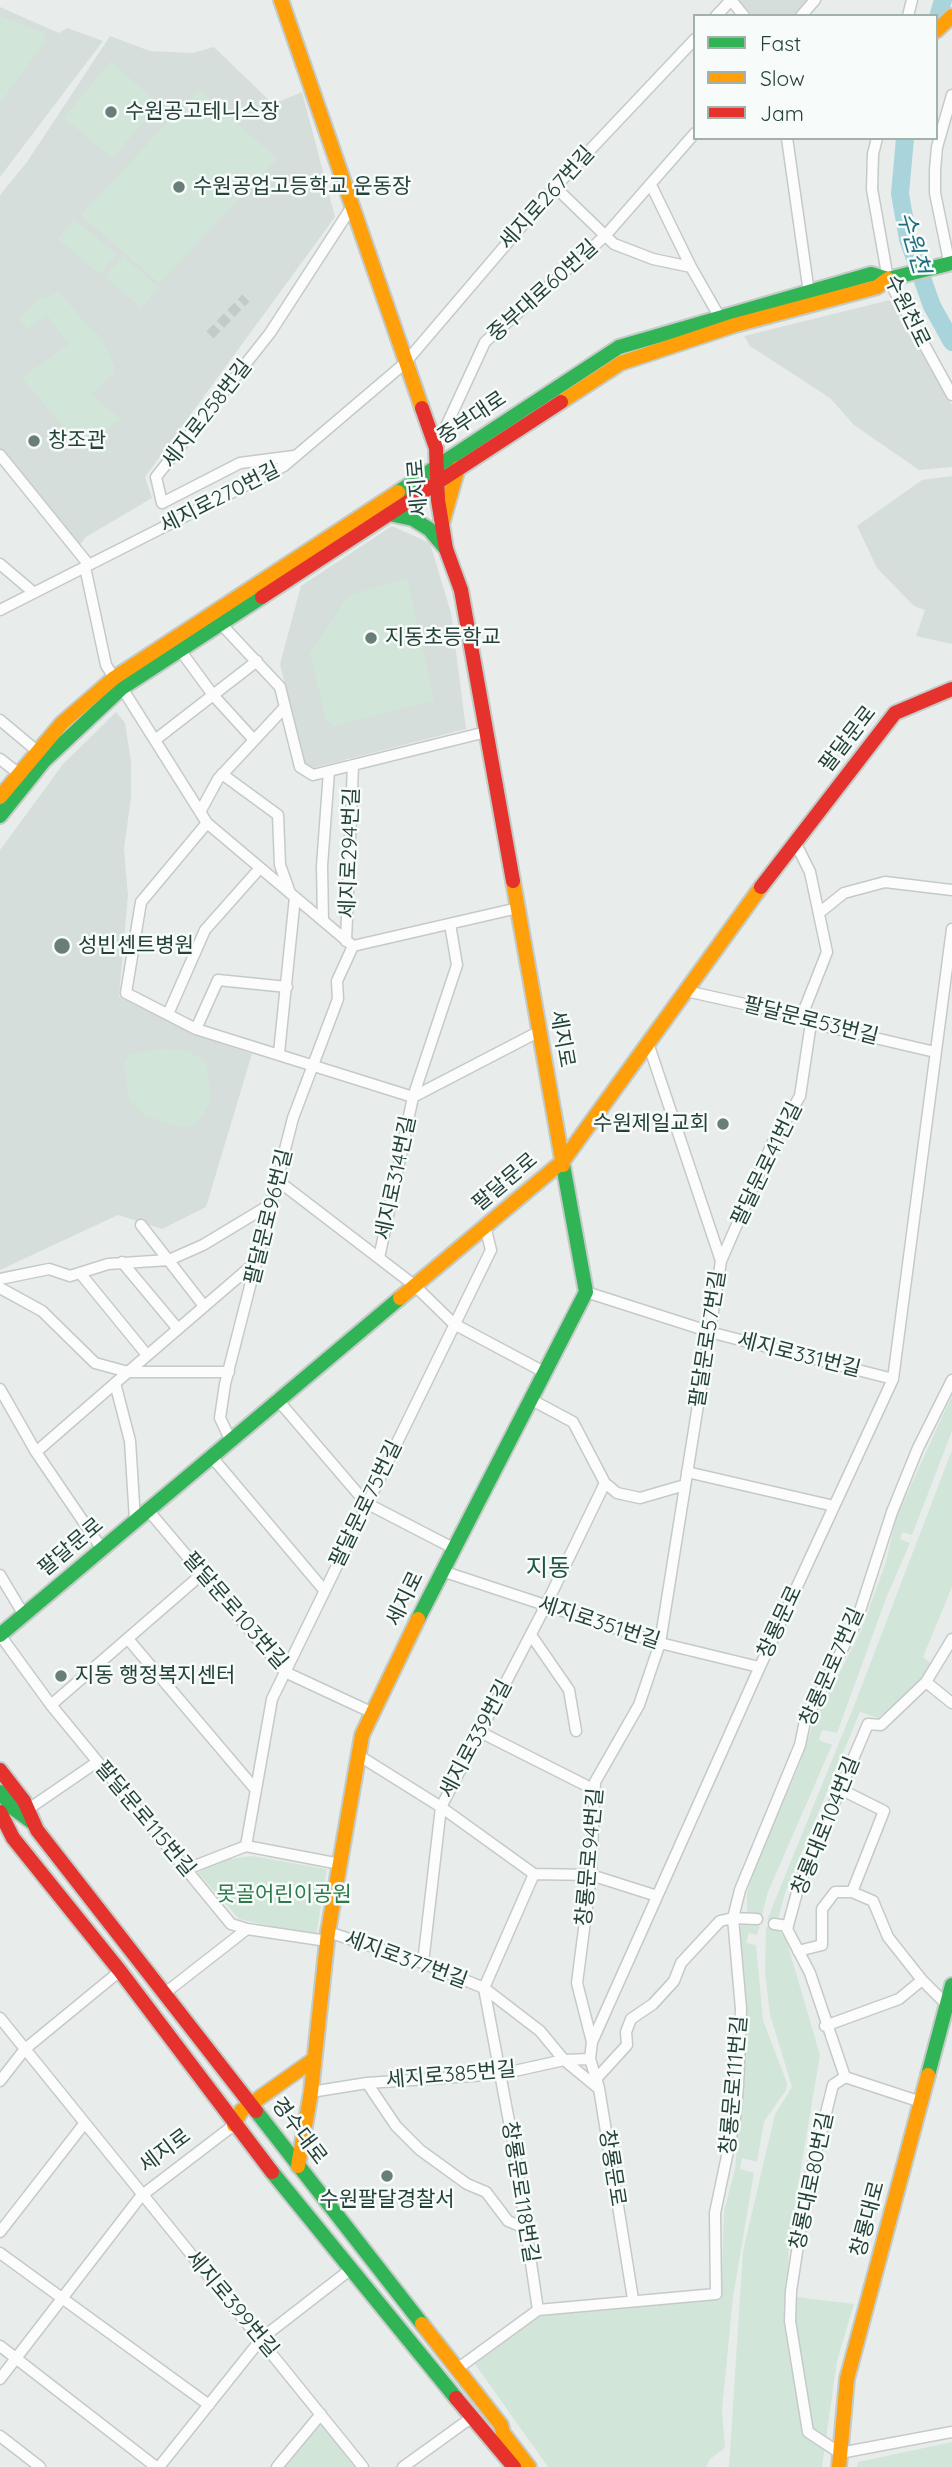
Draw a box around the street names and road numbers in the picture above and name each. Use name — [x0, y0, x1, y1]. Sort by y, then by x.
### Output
street label: 세지로267번길 — [494, 141, 600, 255]
street label: 중부대로60번길 — [483, 235, 603, 347]
street label: 수원천로 — [879, 271, 935, 351]
street label: 세지로258번길 — [157, 355, 257, 473]
street label: 중부대로 — [433, 386, 511, 450]
street label: 세지로270번길 — [156, 457, 284, 539]
street label: 세지로 — [403, 458, 433, 518]
street label: 팔달문로 — [814, 701, 882, 777]
street label: 세지로294번길 — [335, 787, 365, 919]
street label: 팔달문로53번길 — [741, 992, 881, 1050]
street label: 세지로 — [545, 1008, 579, 1070]
street label: 팔달문로41번길 — [726, 1098, 808, 1230]
street label: 세지로314번길 — [371, 1114, 421, 1242]
street label: 팔달문로96번길 — [240, 1147, 298, 1287]
street label: 팔달문로 — [467, 1148, 543, 1216]
street label: 팔달문로57번길 — [685, 1269, 731, 1409]
street label: 세지로331번길 — [735, 1327, 863, 1383]
street label: 팔달문로75번길 — [324, 1436, 408, 1572]
street label: 팔달문로 — [33, 1513, 109, 1581]
street label: 팔달문로103번길 — [177, 1547, 293, 1675]
street label: 세지로 — [381, 1567, 429, 1631]
street label: 창룡문로 — [752, 1582, 808, 1662]
street label: 세지로351번길 — [535, 1591, 663, 1655]
street label: 창룡문로7번길 — [795, 1604, 869, 1730]
street label: 세지로339번길 — [434, 1676, 518, 1802]
street label: 창룡대로104번길 — [787, 1753, 865, 1899]
street label: 팔달문로115번길 — [89, 1756, 201, 1882]
street label: 창룡문로94번길 — [571, 1787, 609, 1927]
street label: 세지로377번길 — [341, 1926, 471, 1994]
street label: 창룡문로111번길 — [715, 2015, 753, 2155]
street label: 세지로385번길 — [385, 2057, 517, 2093]
street label: 경수대로 — [266, 2093, 332, 2169]
street label: 창룡대로80번길 — [785, 2110, 839, 2252]
street label: 창룡문로118번길 — [496, 2120, 544, 2264]
street label: 세지로 — [134, 2123, 196, 2179]
street label: 창룡문로 — [594, 2128, 630, 2208]
street label: 창룡대로 — [846, 2178, 890, 2260]
street label: 세지로399번길 — [180, 2246, 284, 2362]

